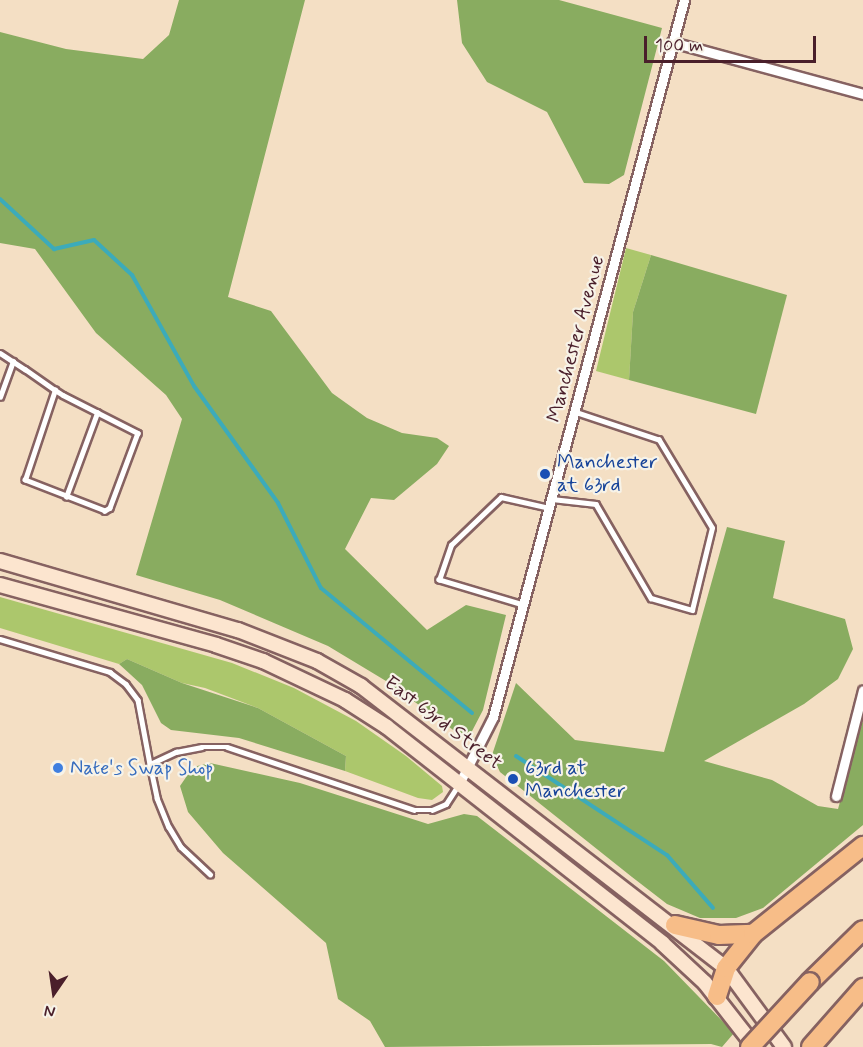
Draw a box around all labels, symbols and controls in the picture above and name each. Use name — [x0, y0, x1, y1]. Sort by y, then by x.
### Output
scale bar — [647, 24, 820, 62]
text: 100 m — [655, 34, 703, 58]
street label: Manchester Avenue — [543, 254, 609, 424]
place label: Manchester at 63rd — [557, 450, 658, 497]
marker: Manchester at 63rd — [538, 467, 552, 481]
street label: East 63rd Street — [380, 671, 506, 775]
place label: Nate's Swap Shop — [70, 756, 212, 780]
place label: 63rd at Manchester — [525, 756, 626, 803]
marker: Nate's Swap Shop — [51, 761, 65, 775]
marker: 63rd at Manchester — [506, 772, 520, 786]
north arrow — [24, 963, 84, 1023]
text: N — [42, 1000, 57, 1022]

